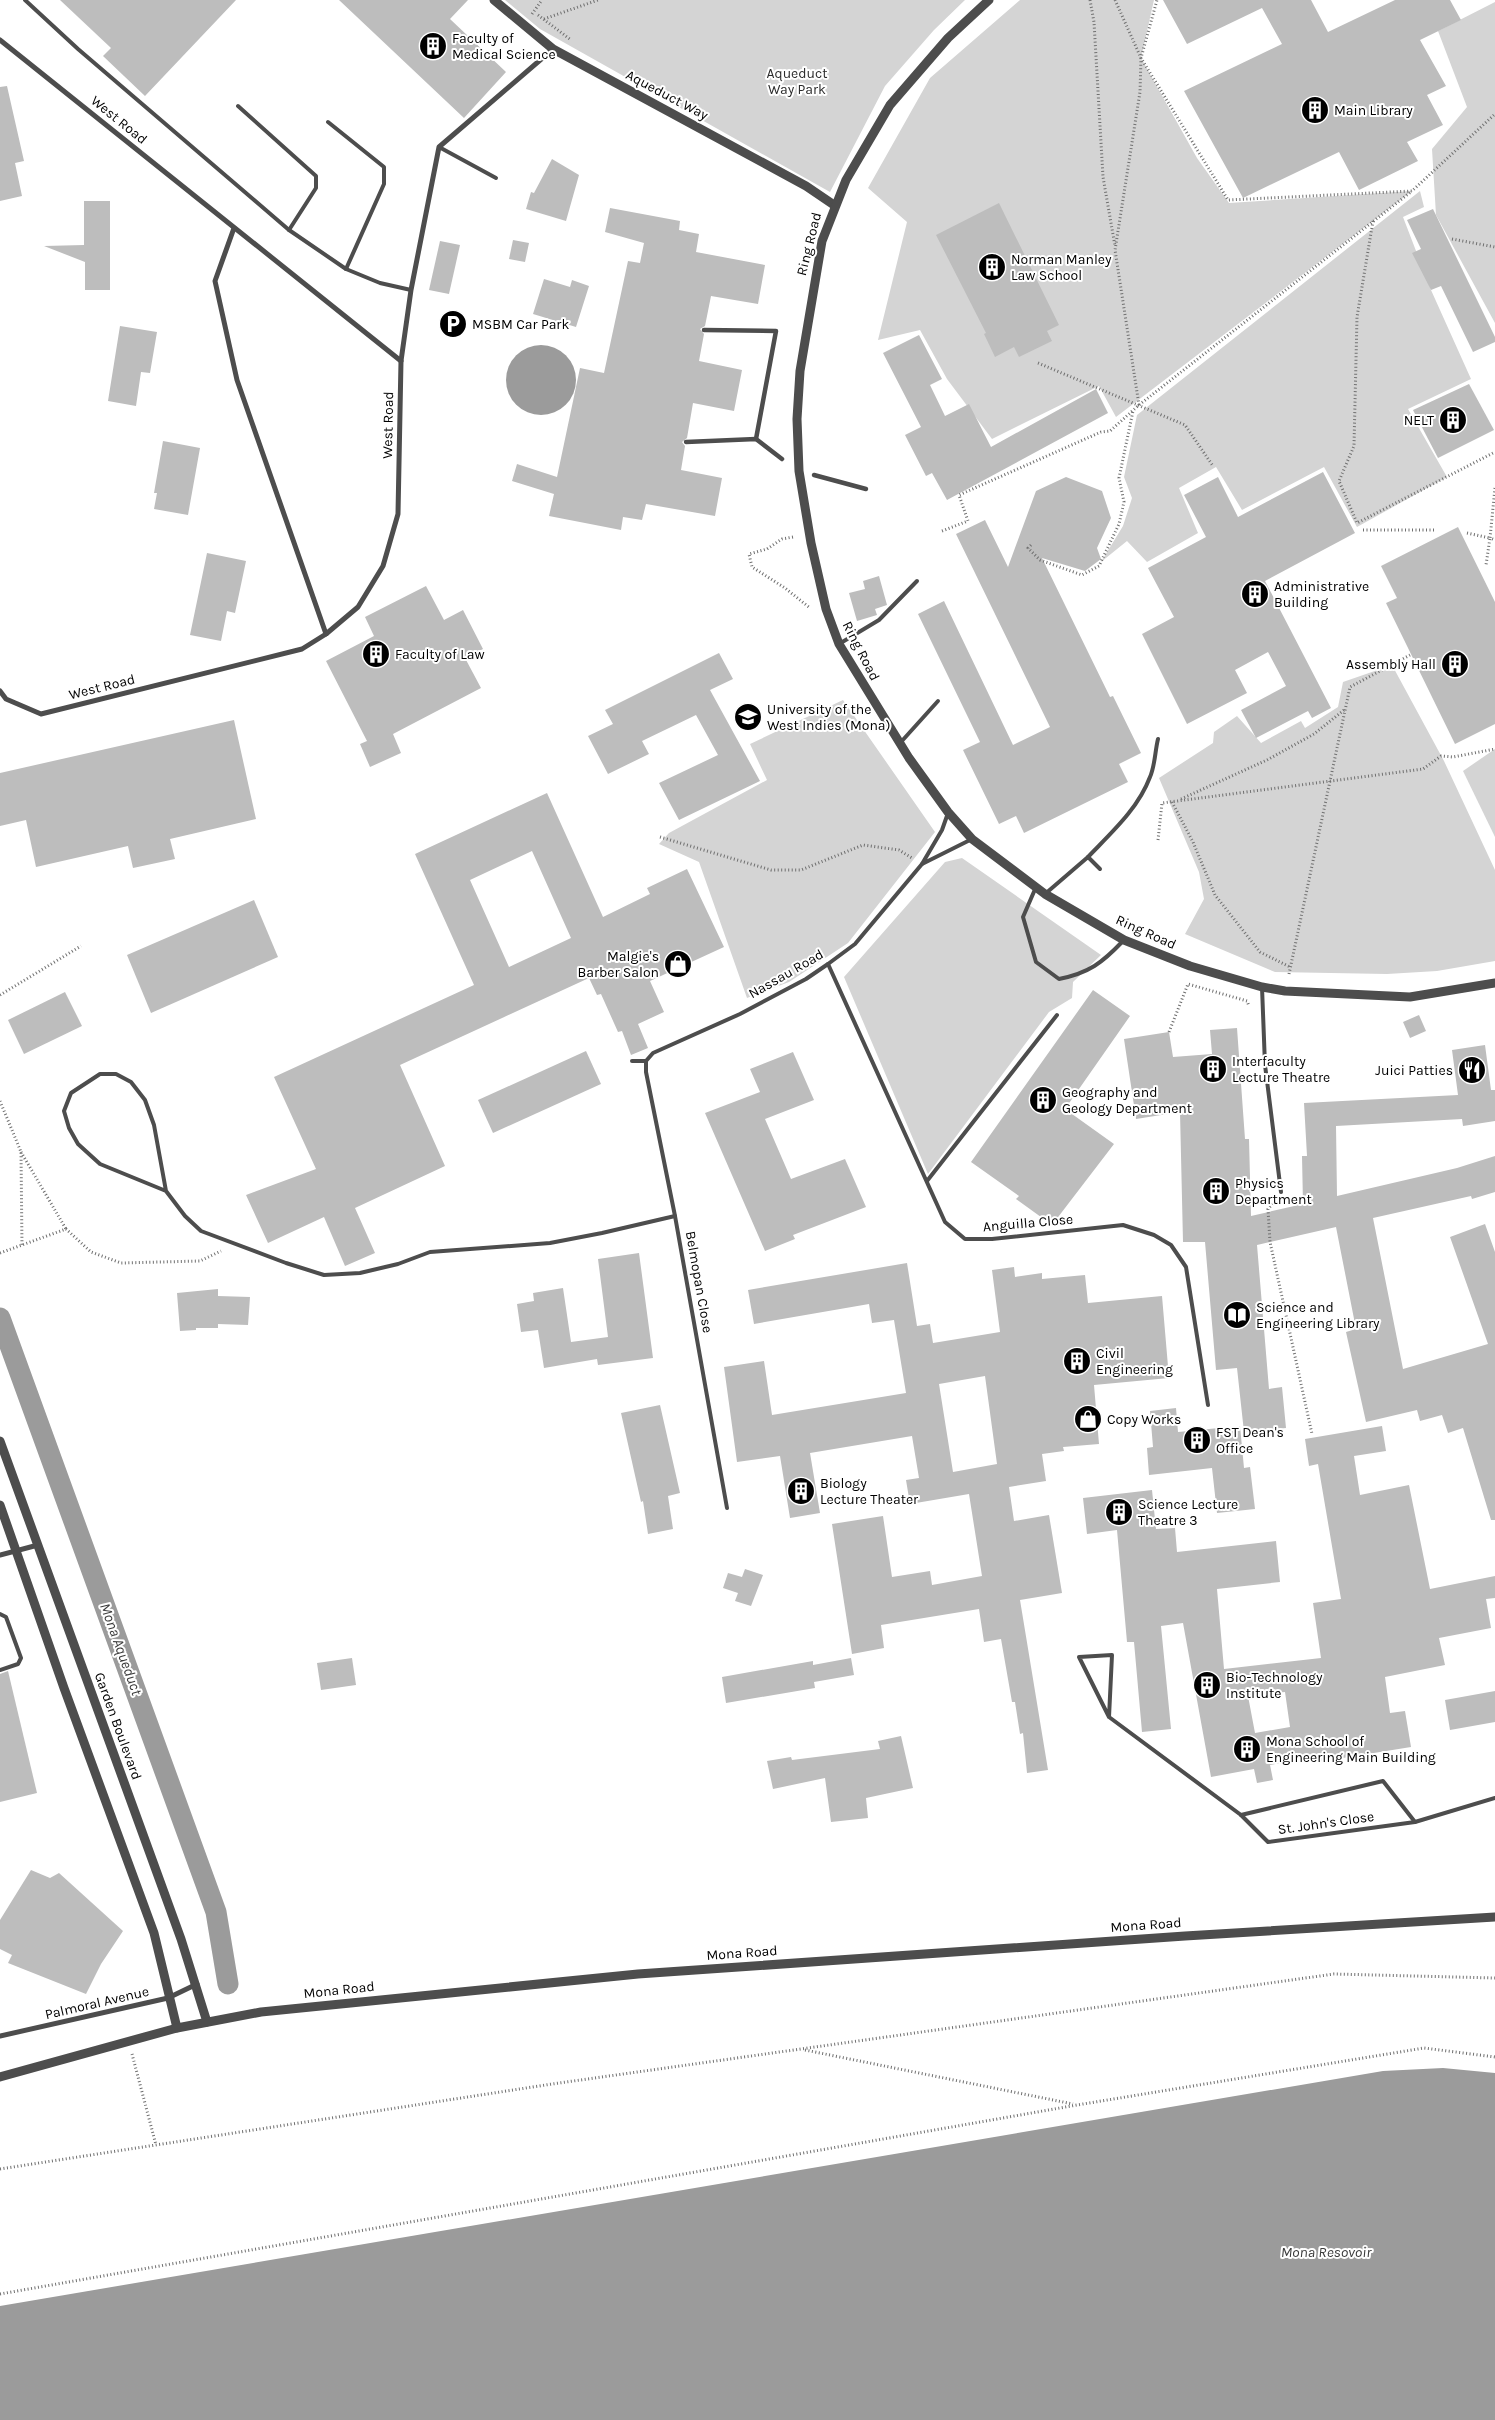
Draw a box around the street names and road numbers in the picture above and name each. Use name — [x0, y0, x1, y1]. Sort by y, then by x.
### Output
street label: Aqueduct Way — [623, 66, 711, 124]
street label: West Road — [87, 92, 151, 148]
street label: Ring Road — [793, 211, 825, 277]
street label: West Road — [379, 391, 397, 459]
street label: Ring Road — [839, 618, 883, 684]
street label: West Road — [67, 671, 137, 703]
street label: Ring Road — [1113, 911, 1179, 953]
street label: Nassau Road — [745, 946, 827, 1002]
street label: Anguilla Close — [982, 1211, 1074, 1235]
street label: Belmopan Close — [682, 1230, 716, 1334]
street label: Garden Boulevard — [91, 1670, 145, 1782]
street label: St. John's Close — [1277, 1808, 1375, 1838]
street label: Mona Road — [1110, 1914, 1182, 1936]
street label: Mona Road — [706, 1942, 778, 1964]
street label: Mona Road — [303, 1978, 375, 2002]
street label: Palmoral Avenue — [43, 1983, 151, 2023]

